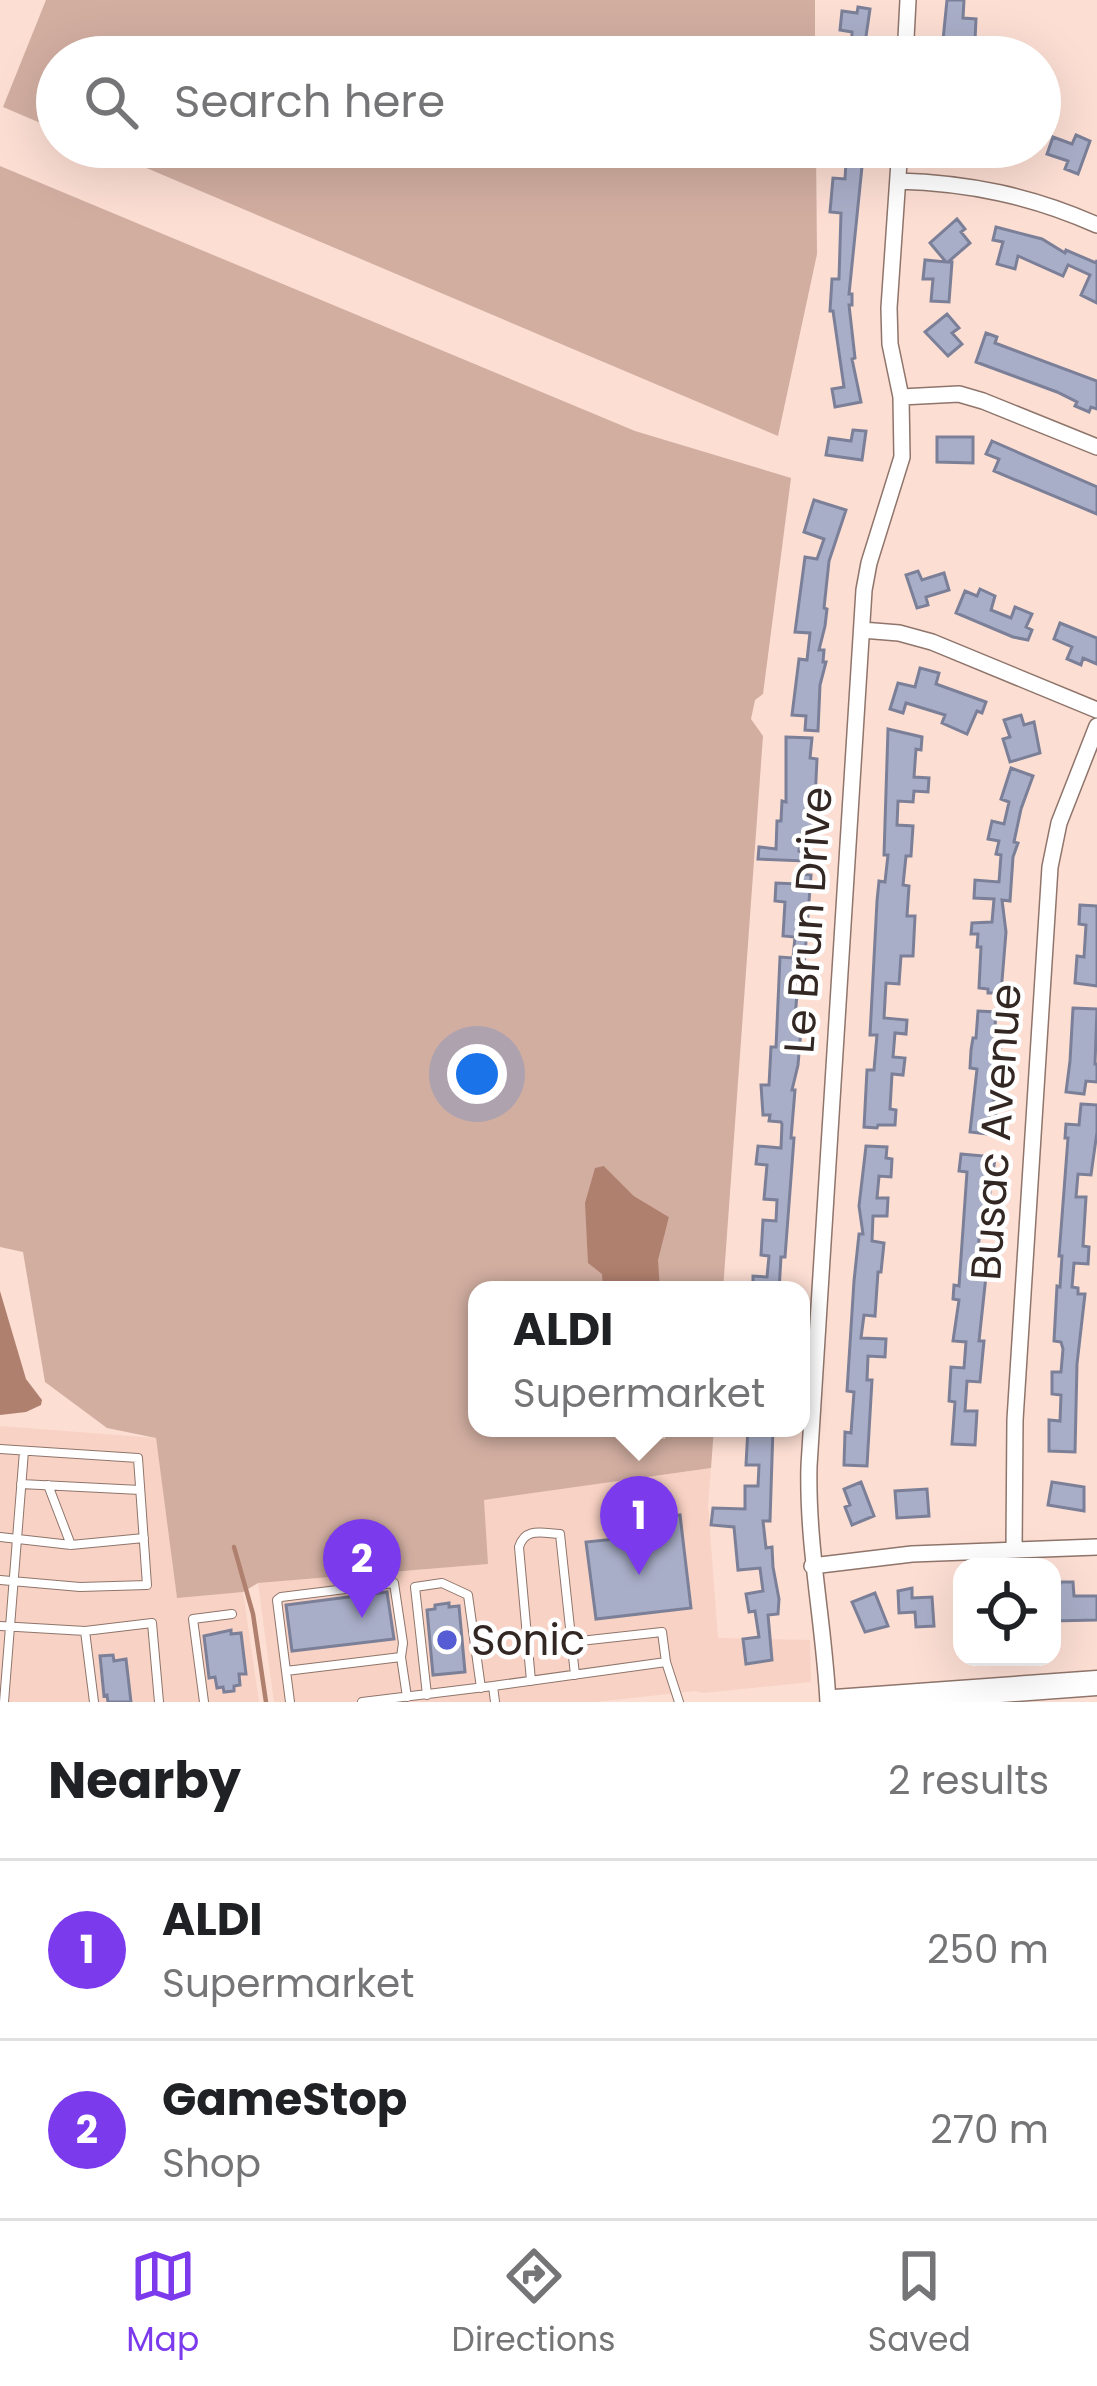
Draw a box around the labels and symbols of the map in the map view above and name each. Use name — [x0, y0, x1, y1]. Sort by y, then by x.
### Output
street label: Le Brun Drive — [769, 785, 847, 1055]
street label: Busac Avenue — [956, 982, 1036, 1282]
your location — [447, 1044, 507, 1104]
pin: 1 — [600, 1476, 678, 1575]
pin: 2 — [323, 1519, 401, 1618]
place label: Sonic — [471, 1611, 585, 1670]
marker: Sonic — [434, 1627, 460, 1653]

